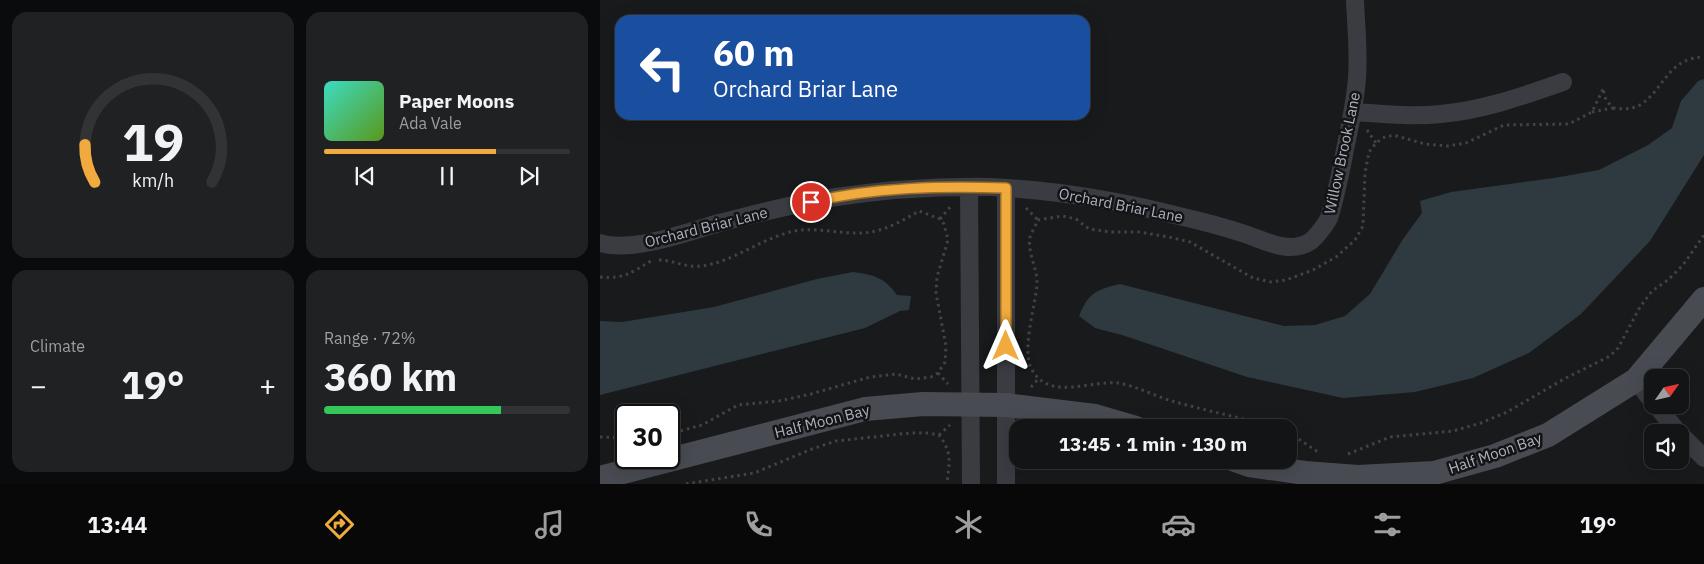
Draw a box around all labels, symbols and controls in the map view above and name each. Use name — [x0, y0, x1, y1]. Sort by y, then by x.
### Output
text: 60 m — [713, 30, 795, 76]
icon: left — [630, 35, 695, 100]
text: Orchard Briar Lane — [713, 74, 898, 103]
text: Paper Moons — [399, 89, 514, 113]
street label: Willow Brook Lane — [1320, 90, 1364, 216]
text: 19 — [122, 108, 184, 175]
text: Ada Vale — [399, 113, 462, 133]
icon: previous — [351, 162, 379, 190]
icon: pause — [433, 162, 461, 190]
icon: next — [515, 162, 543, 190]
text: km/h — [132, 169, 174, 192]
pin — [790, 181, 832, 223]
street label: Orchard Briar Lane — [1057, 184, 1185, 226]
icon: arrive — [797, 188, 825, 216]
street label: Orchard Briar Lane — [642, 203, 770, 251]
position arrow — [979, 319, 1031, 371]
text: Range · 72% — [324, 328, 416, 348]
text: Climate — [30, 336, 85, 356]
text: 360 km — [324, 352, 457, 401]
text: 19° — [121, 360, 185, 409]
text: − — [30, 367, 47, 404]
text: + — [259, 367, 276, 404]
north arrow — [1644, 369, 1689, 414]
map controls — [1644, 369, 1689, 469]
street label: Half Moon Bay — [772, 400, 872, 442]
speed limit sign: 30 — [615, 404, 680, 469]
button: sound — [1644, 424, 1689, 469]
street label: Half Moon Bay — [1446, 428, 1545, 478]
text: 13:45 · 1 min · 130 m — [1059, 432, 1247, 456]
icon: directions — [322, 507, 357, 542]
icon: music — [532, 507, 567, 542]
icon: phone — [741, 507, 776, 542]
icon: climate — [951, 507, 986, 542]
icon: car — [1161, 507, 1196, 542]
icon: filters — [1370, 507, 1405, 542]
text: 13:44 — [87, 510, 147, 539]
text: 19° — [1580, 510, 1617, 539]

